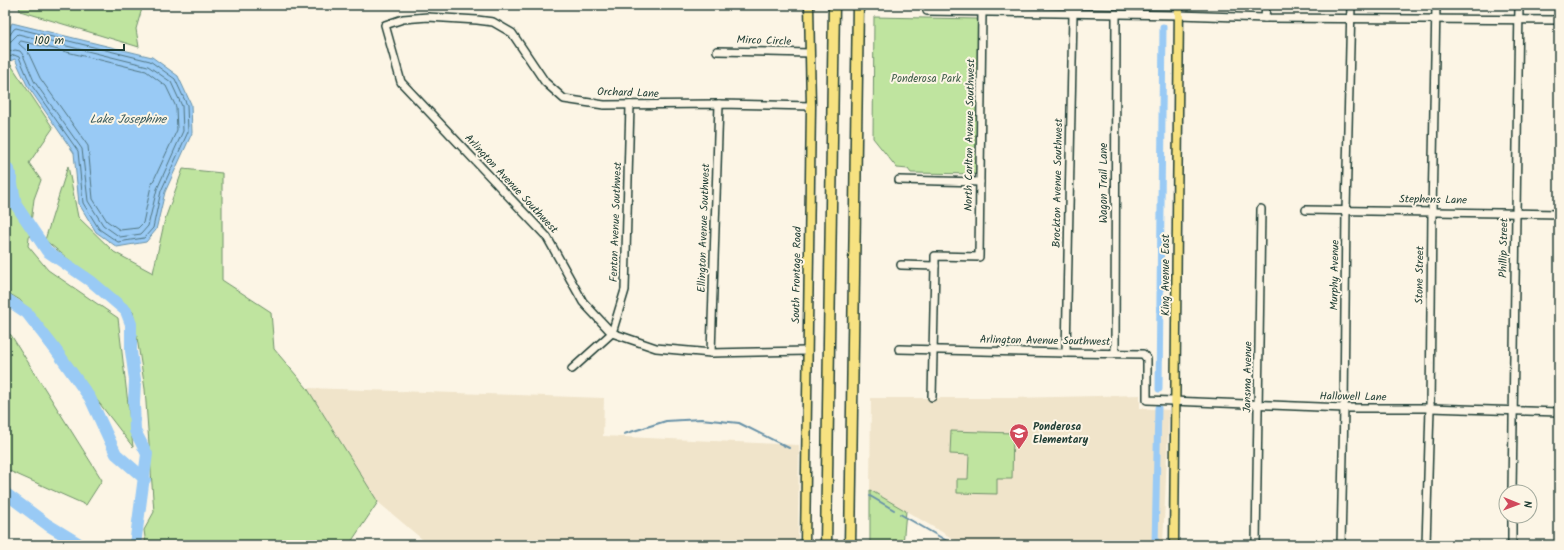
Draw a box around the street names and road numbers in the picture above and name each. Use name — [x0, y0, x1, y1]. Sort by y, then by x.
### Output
street label: Mirco Circle — [736, 31, 792, 51]
street label: North Carlton Avenue Southwest — [960, 58, 980, 211]
street label: Orchard Lane — [597, 83, 659, 103]
street label: Brockton Avenue Southwest — [1048, 117, 1068, 248]
street label: Arlington Avenue Southwest — [460, 130, 563, 238]
street label: Wagon Trail Lane — [1095, 143, 1113, 223]
street label: Fenton Avenue Southwest — [605, 161, 627, 283]
street label: Ellington Avenue Southwest — [693, 162, 715, 293]
street label: Stephens Lane — [1399, 190, 1467, 210]
street label: Phillip Street — [1494, 217, 1514, 278]
street label: South Frontage Road — [787, 226, 807, 324]
street label: King Avenue East — [1157, 233, 1175, 316]
street label: Murphy Avenue — [1325, 239, 1345, 311]
street label: Stone Street — [1410, 245, 1430, 304]
street label: Arlington Avenue Southwest — [980, 331, 1111, 351]
street label: Jansma Avenue — [1238, 341, 1258, 413]
street label: Hallowell Lane — [1319, 387, 1387, 407]

